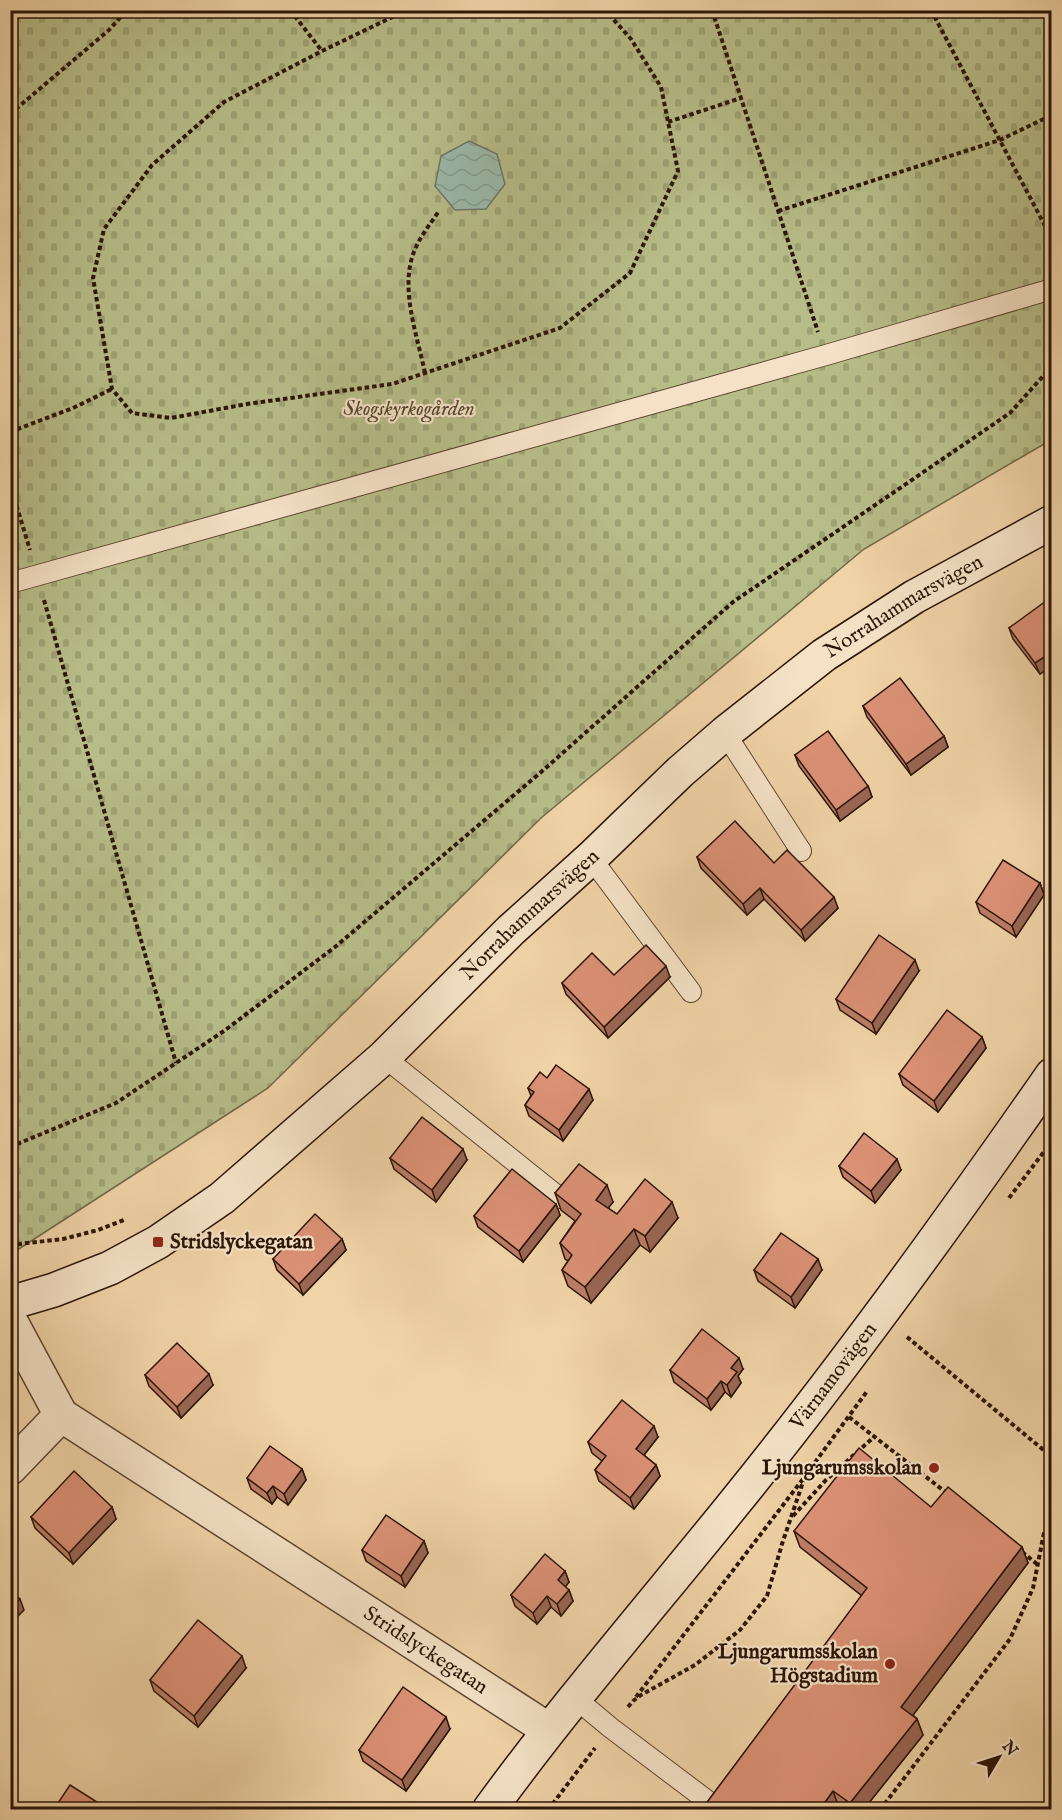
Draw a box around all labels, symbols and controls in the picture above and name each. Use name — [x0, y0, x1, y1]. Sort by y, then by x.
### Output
park label: Skogskyrkogården — [343, 396, 475, 423]
street label: Norrahammarsvägen — [819, 549, 988, 665]
street label: Norrahammarsvägen — [455, 843, 606, 986]
place label: Stridslyckegatan — [170, 1229, 313, 1256]
marker: Stridslyckegatan — [151, 1235, 165, 1249]
street label: Värnamovägen — [783, 1317, 883, 1436]
place label: Ljungarumsskolan — [762, 1455, 922, 1482]
marker: Ljungarumsskolan — [927, 1461, 941, 1475]
street label: Stridslyckegatan — [358, 1600, 493, 1701]
place label: Ljungarumsskolan Högstadium — [718, 1639, 879, 1690]
marker: Ljungarumsskolan Högstadium — [883, 1657, 897, 1671]
north arrow — [969, 1727, 1029, 1787]
text: N — [996, 1736, 1021, 1761]

